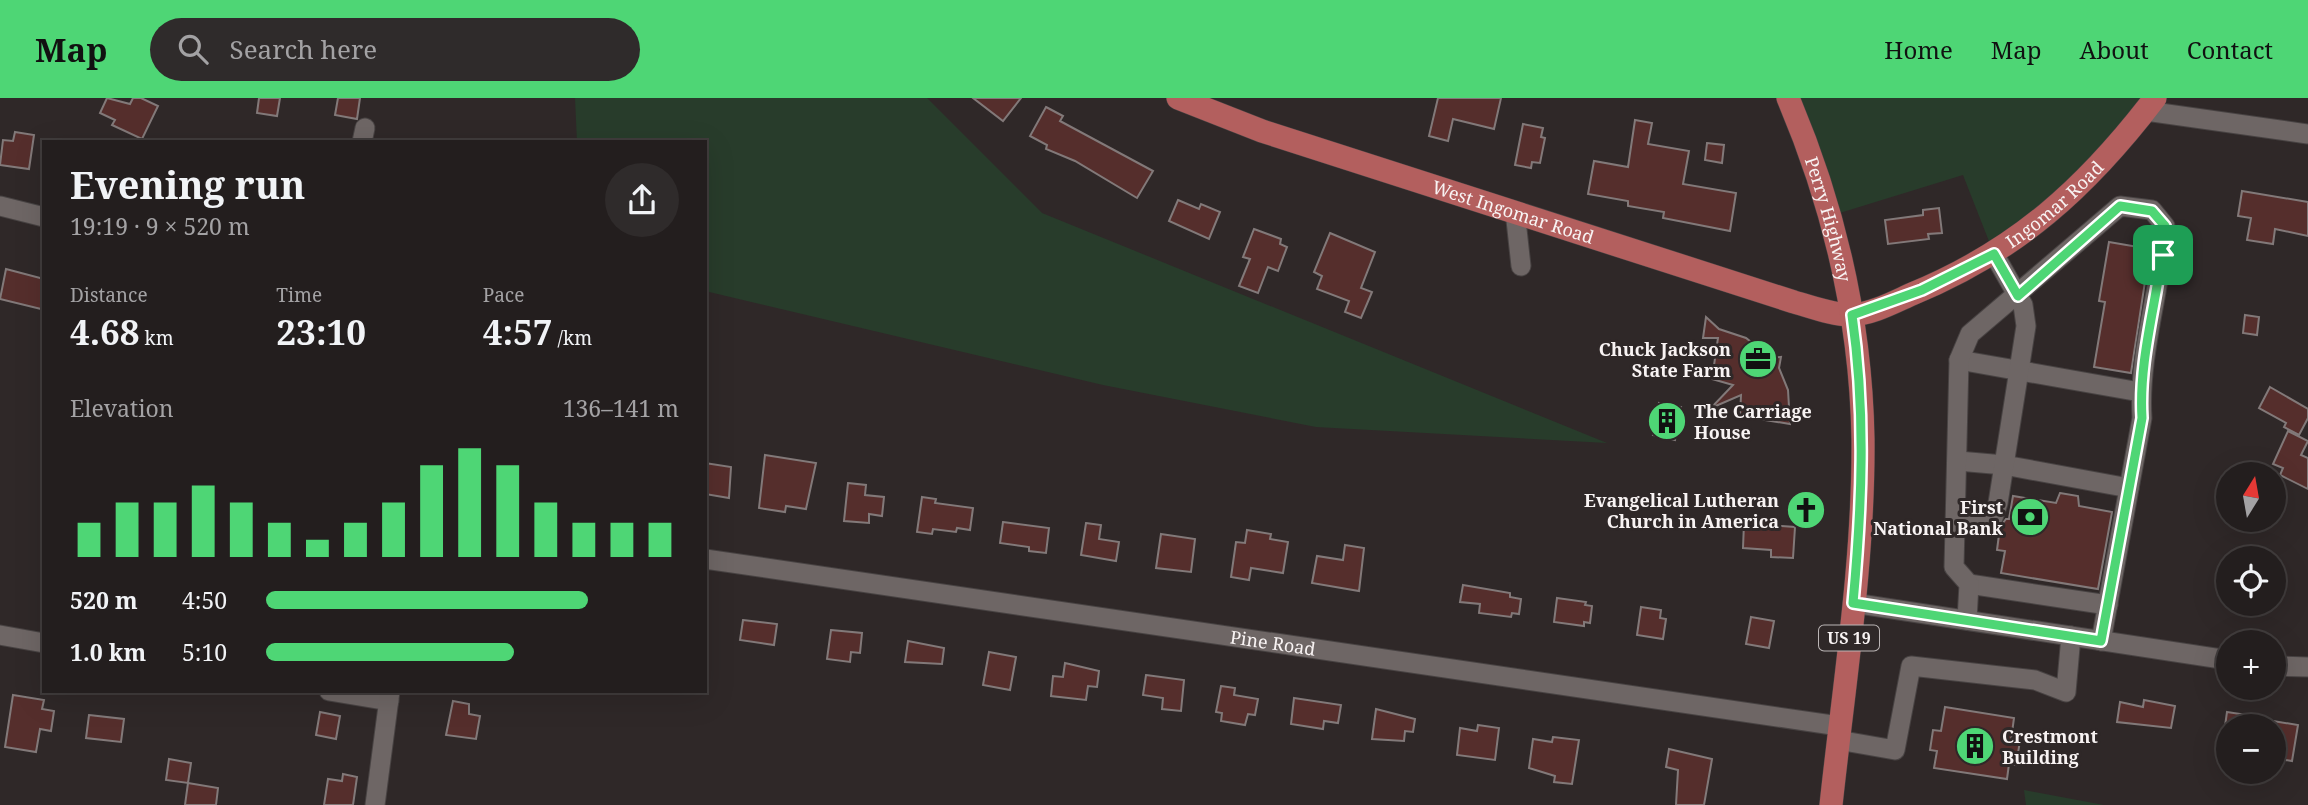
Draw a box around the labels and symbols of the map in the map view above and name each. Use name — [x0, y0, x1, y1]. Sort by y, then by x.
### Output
street label: Perry Highway — [1800, 153, 1857, 285]
street label: Ingomar Road — [2001, 155, 2108, 253]
street label: West Ingomar Road — [1429, 174, 1597, 249]
pin — [2133, 225, 2193, 285]
place label: Chuck Jackson State Farm — [1599, 337, 1731, 382]
office icon: Chuck Jackson State Farm — [1737, 338, 1779, 380]
place label: The Carriage House — [1694, 399, 1812, 444]
building icon: The Carriage House — [1646, 400, 1688, 442]
north arrow — [2216, 462, 2286, 532]
place label: Evangelical Lutheran Church in America — [1584, 488, 1779, 533]
church icon: Evangelical Lutheran Church in America — [1785, 489, 1827, 531]
place label: First National Bank — [1873, 495, 2004, 540]
bank icon: First National Bank — [2009, 496, 2051, 538]
street label: Pine Road — [1229, 624, 1317, 661]
road number: US 19 — [1819, 625, 1879, 650]
place label: Crestmont Building — [2002, 724, 2098, 769]
building icon: Crestmont Building — [1954, 725, 1996, 767]

